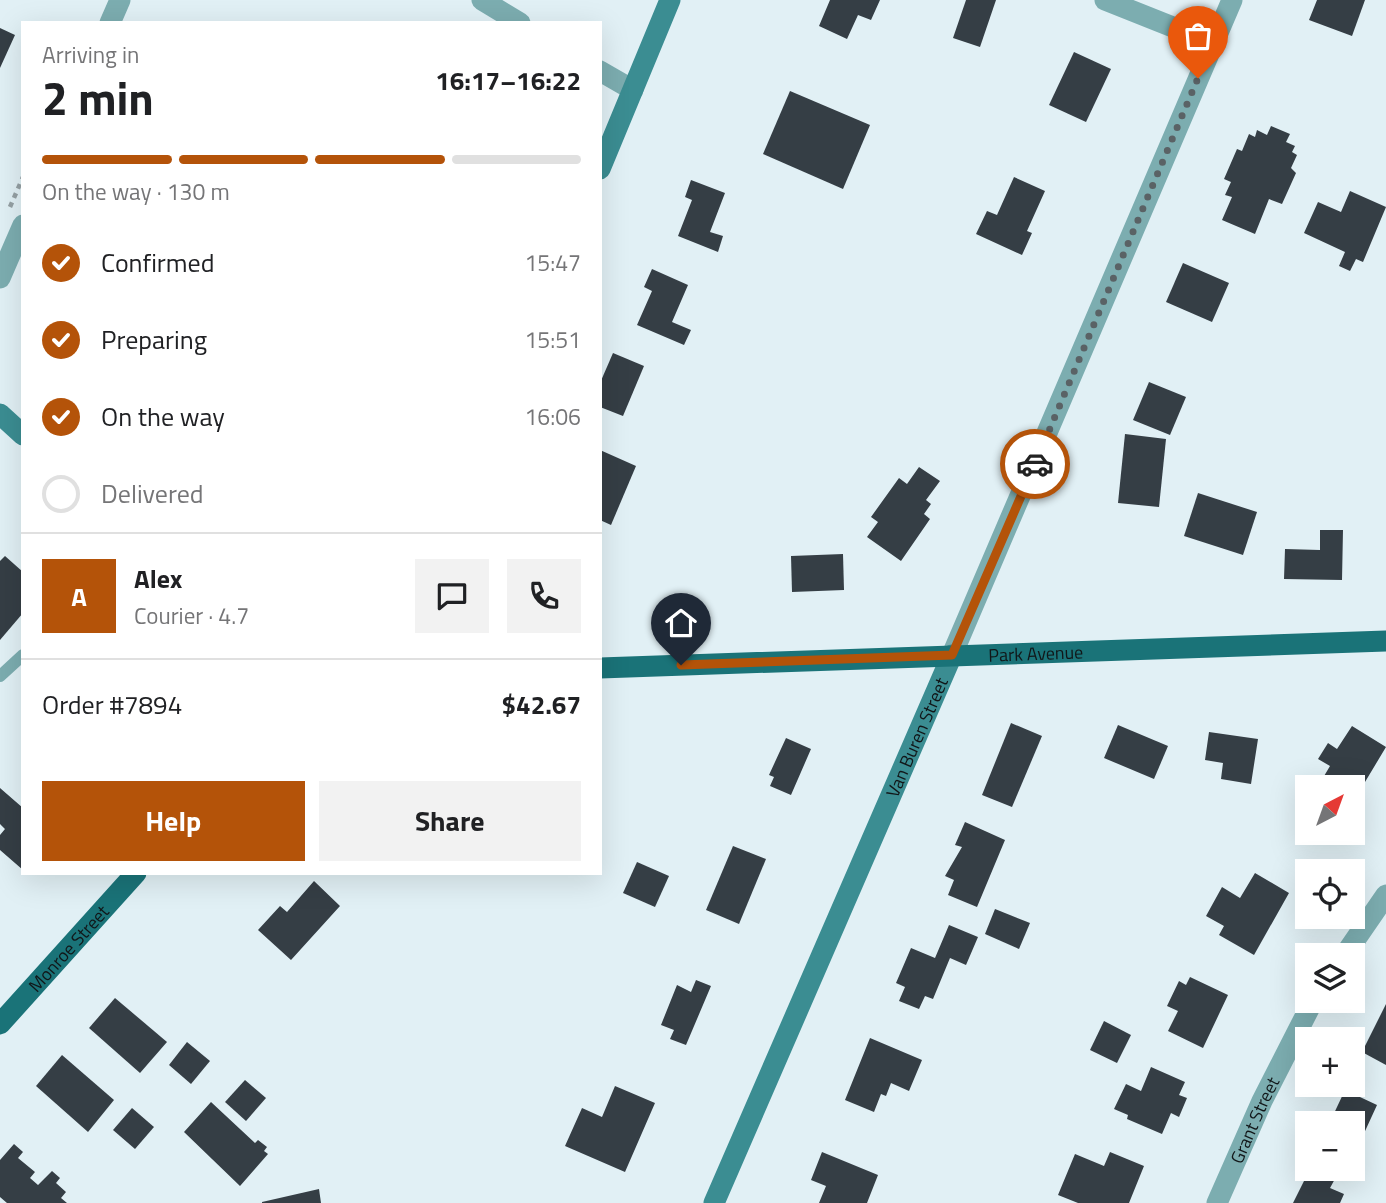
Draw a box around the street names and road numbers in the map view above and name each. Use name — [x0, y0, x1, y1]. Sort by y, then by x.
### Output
street label: Park Avenue — [988, 638, 1084, 668]
street label: Van Buren Street — [878, 672, 955, 801]
street label: Monroe Street — [22, 898, 115, 998]
street label: Grant Street — [1223, 1071, 1286, 1168]

